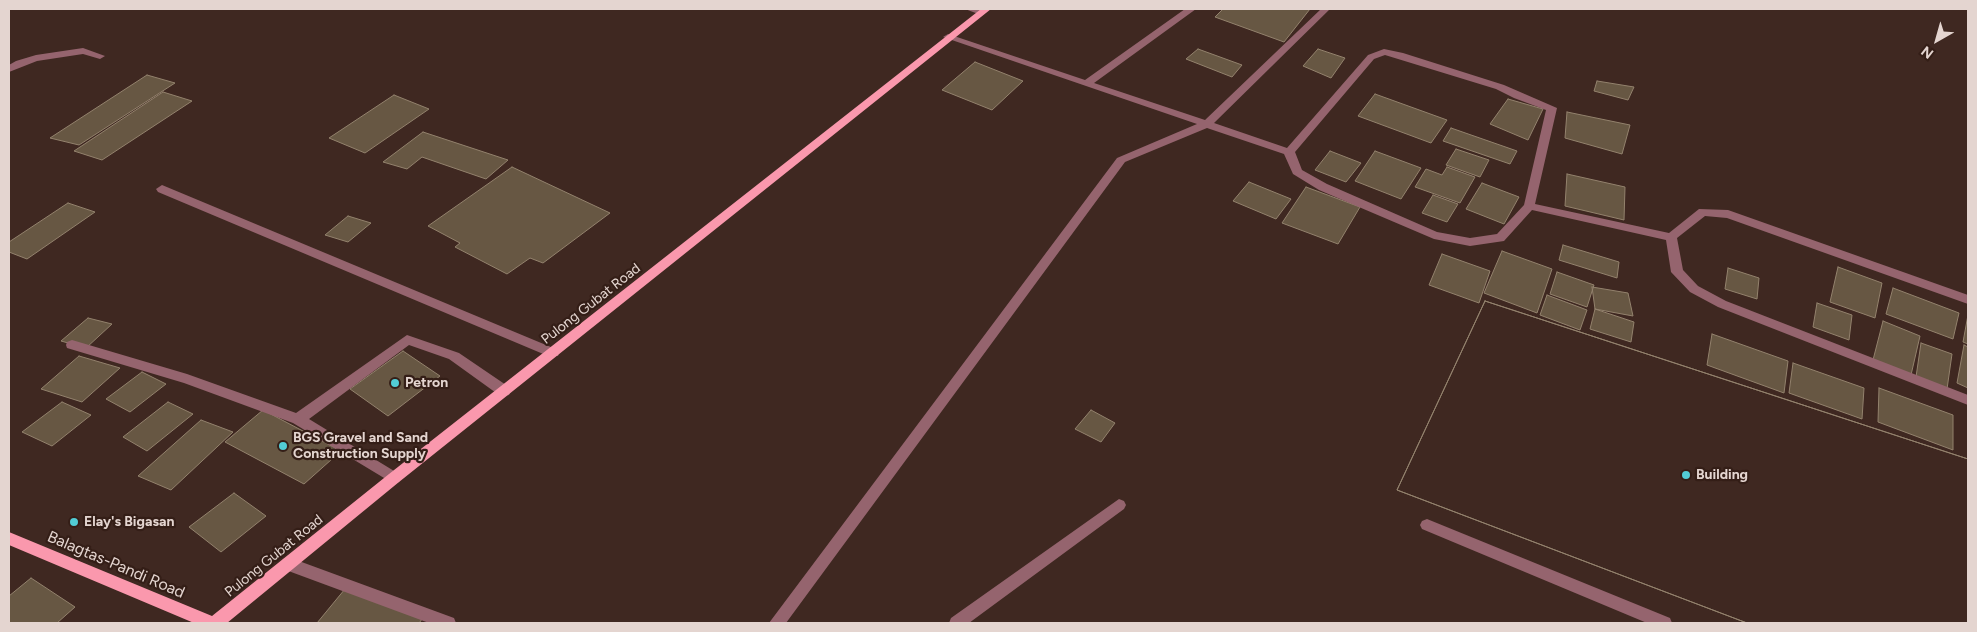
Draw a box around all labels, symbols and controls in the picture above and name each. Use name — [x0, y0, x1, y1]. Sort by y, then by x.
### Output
north arrow — [1912, 15, 1962, 65]
text: N — [1918, 42, 1937, 62]
street label: Pulong Gubat Road — [538, 260, 644, 348]
place label: Petron — [405, 375, 448, 391]
marker: Petron — [389, 377, 401, 389]
place label: BGS Gravel and Sand Construction Supply — [293, 430, 428, 462]
marker: BGS Gravel and Sand Construction Supply — [277, 440, 289, 452]
place label: Building — [1696, 467, 1748, 483]
marker: Building — [1680, 469, 1692, 481]
street label: Pulong Gubat Road — [222, 511, 326, 601]
place label: Elay's Bigasan — [84, 514, 174, 530]
marker: Elay's Bigasan — [68, 516, 80, 528]
street label: Balagtas-Pandi Road — [44, 527, 188, 603]

